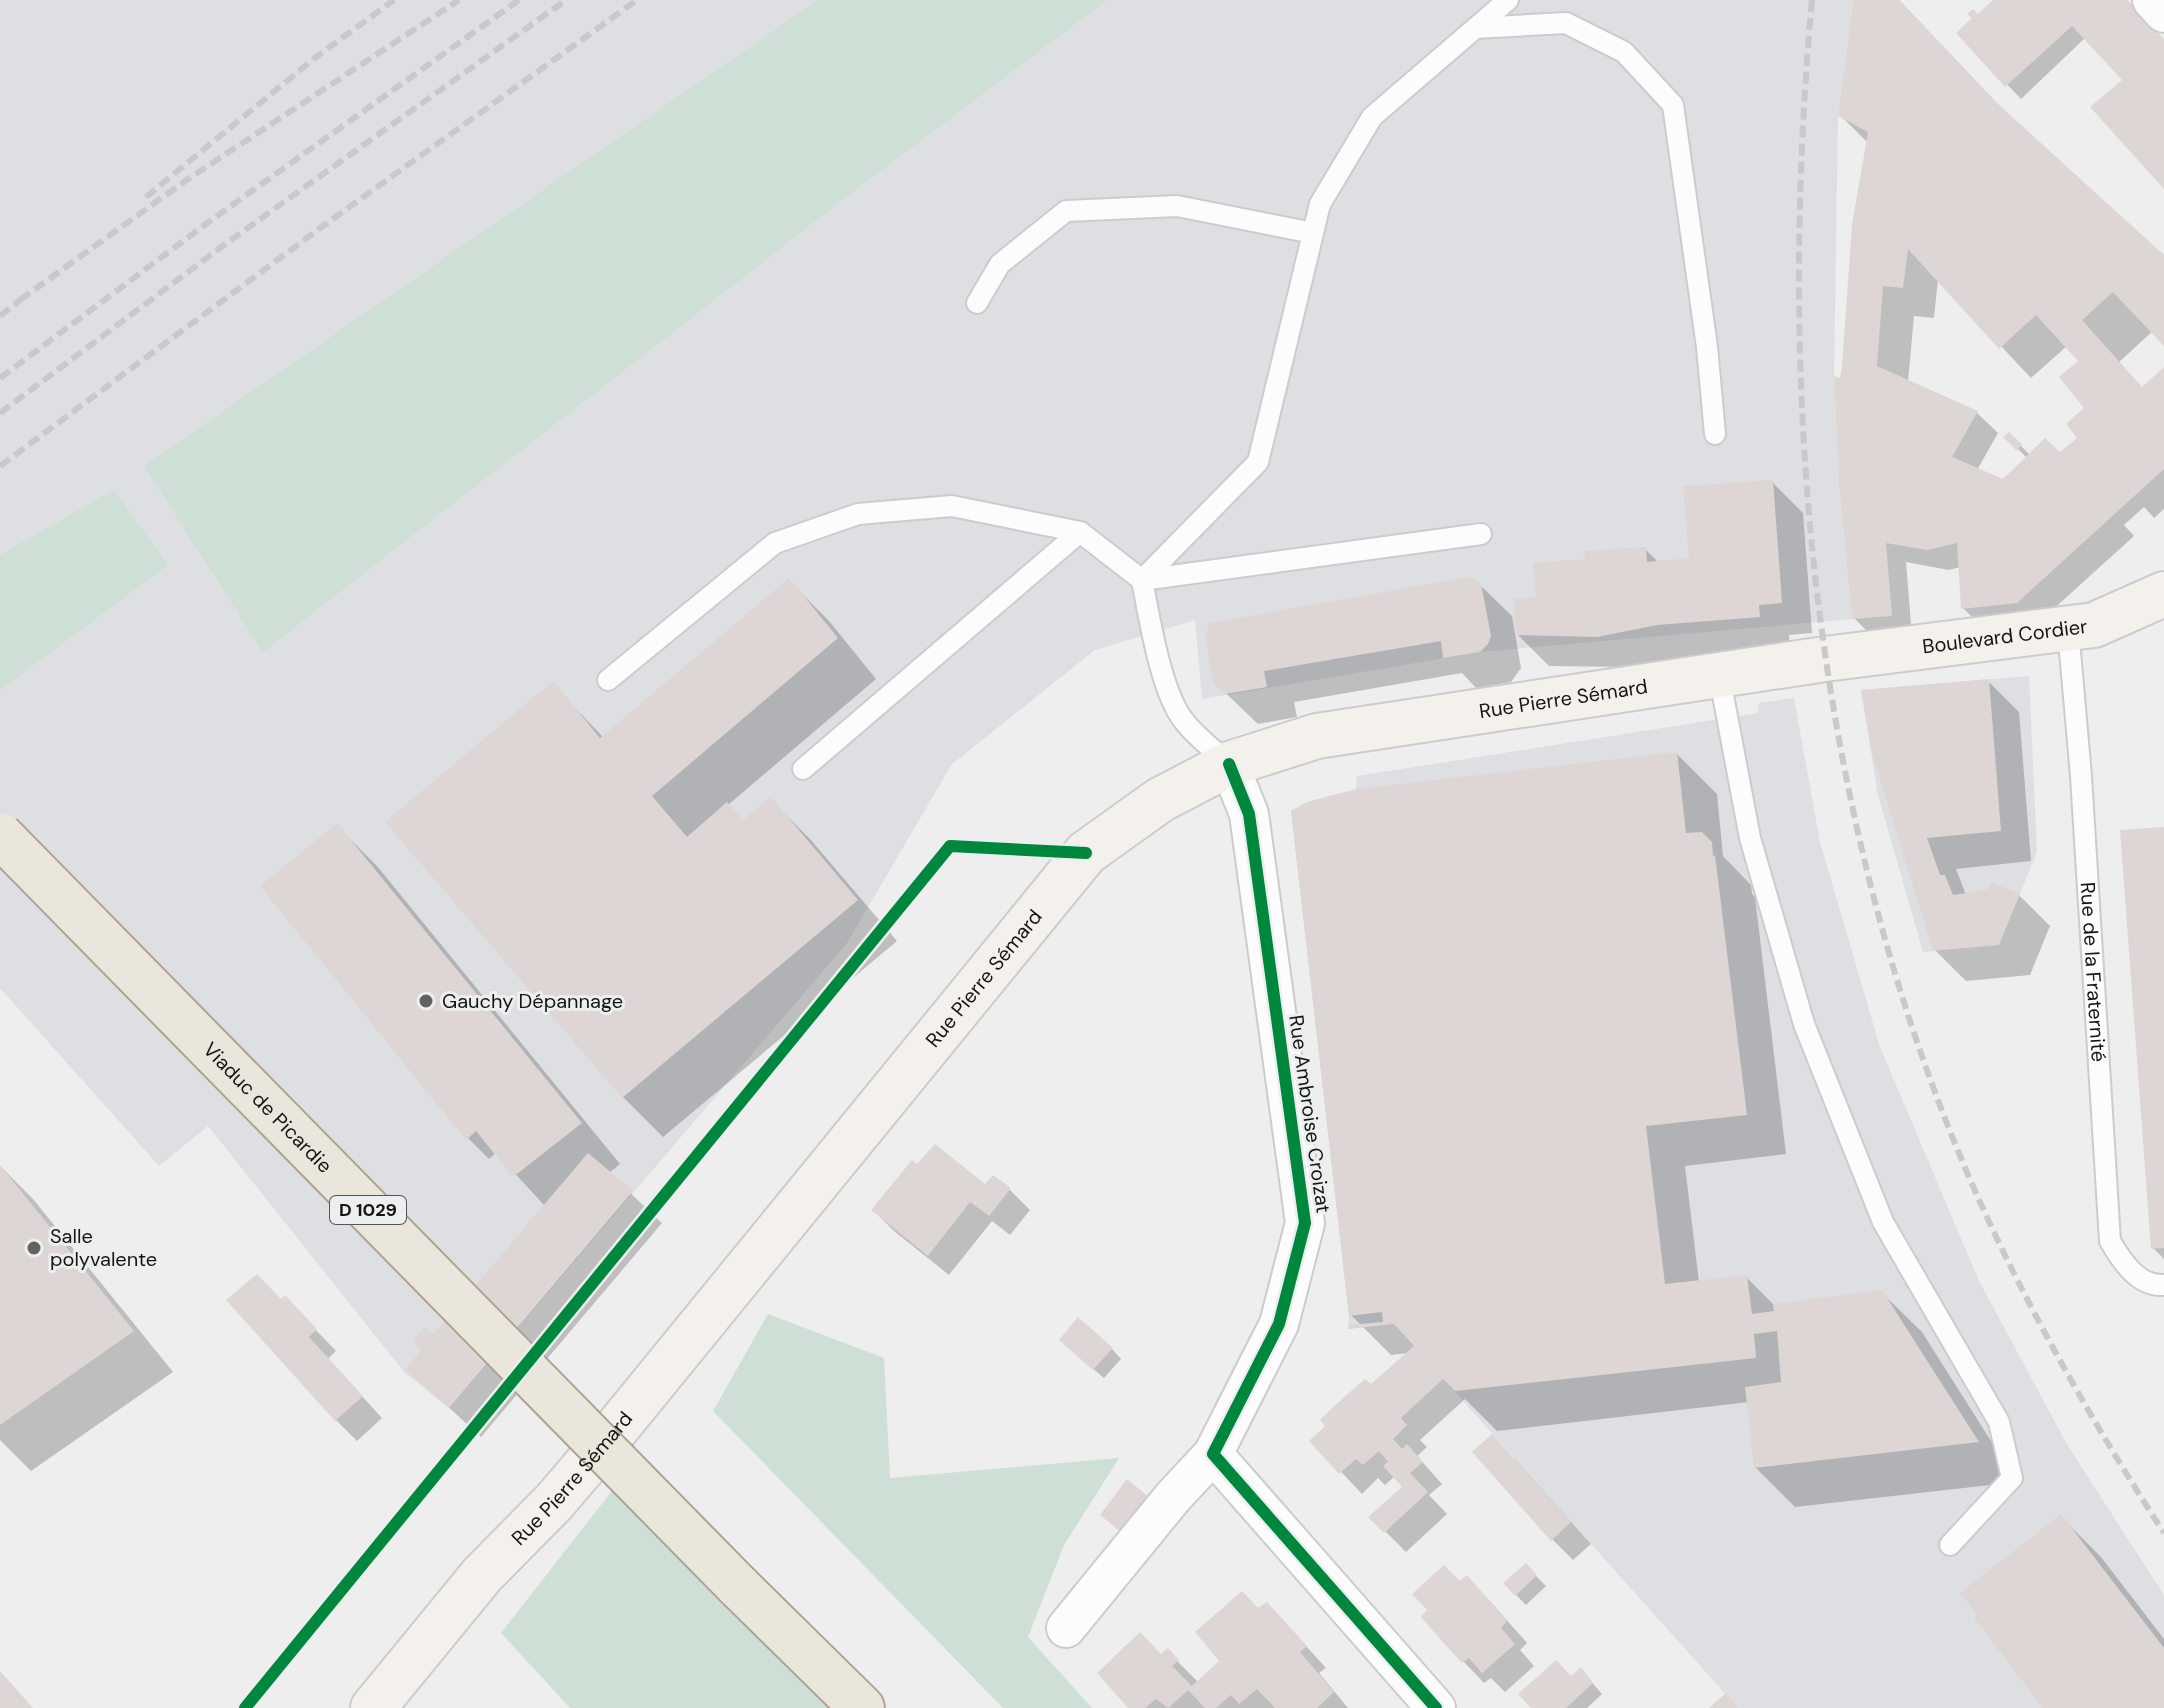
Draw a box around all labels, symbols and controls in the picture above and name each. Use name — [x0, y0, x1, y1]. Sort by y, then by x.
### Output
street label: Boulevard Cordier — [1921, 613, 2089, 660]
street label: Rue Pierre Sémard — [1477, 673, 1649, 724]
street label: Rue de la Fraternité — [2075, 881, 2112, 1063]
street label: Rue Pierre Sémard — [920, 904, 1048, 1052]
place label: Gauchy Dépannage — [442, 988, 623, 1014]
marker: Gauchy Dépannage — [417, 992, 435, 1010]
street label: Rue Ambroise Croizat — [1283, 1013, 1337, 1215]
street label: Viaduc de Picardie — [198, 1036, 338, 1179]
road number: D 1029 — [330, 1196, 406, 1224]
place label: Salle polyvalente — [50, 1223, 157, 1272]
marker: Salle polyvalente — [25, 1239, 43, 1257]
street label: Rue Pierre Sémard — [506, 1406, 638, 1551]

